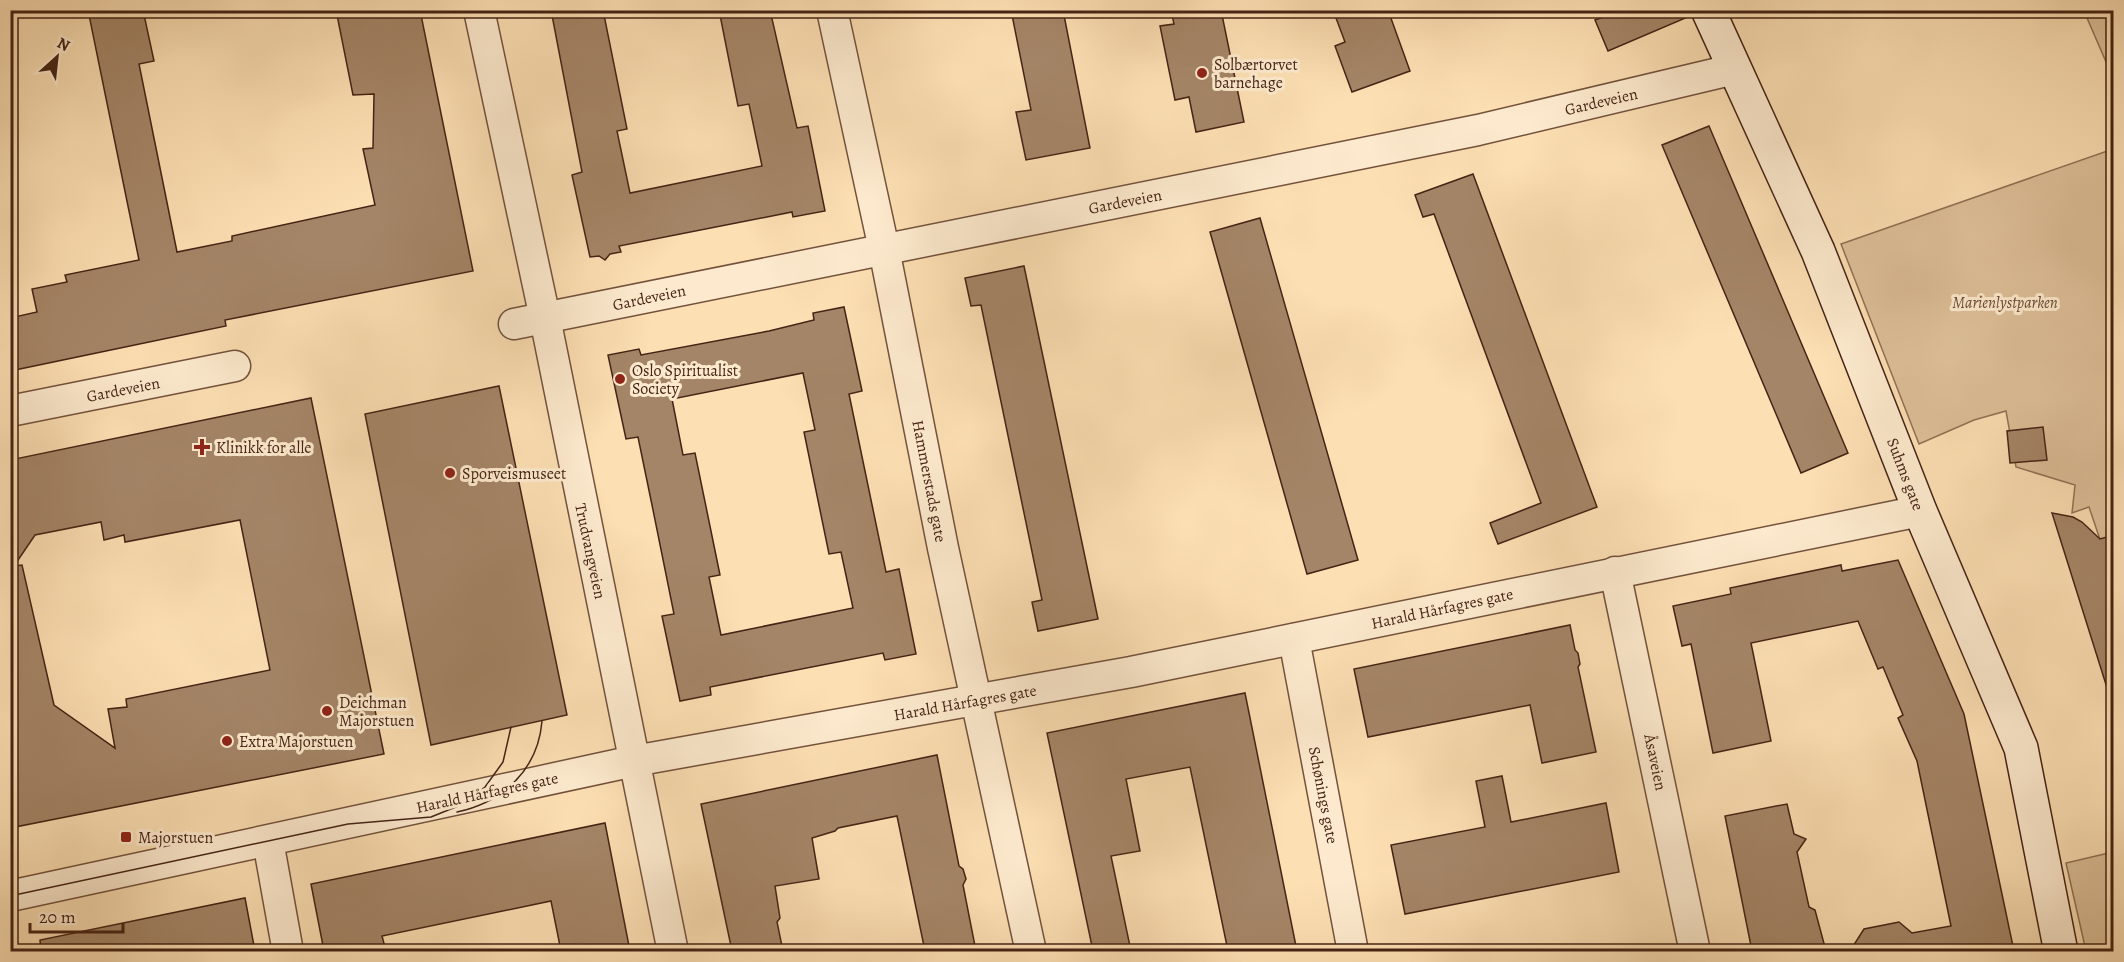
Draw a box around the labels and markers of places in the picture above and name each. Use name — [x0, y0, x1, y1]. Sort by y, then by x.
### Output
place label: Solbærtorvet barnehage — [1214, 54, 1298, 94]
marker: Solbærtorvet barnehage — [1195, 66, 1209, 80]
place label: Oslo Spiritualist Society — [632, 360, 738, 400]
marker: Oslo Spiritualist Society — [613, 372, 627, 386]
place label: Klinikk for alle — [216, 437, 312, 459]
marker: Klinikk for alle — [193, 438, 211, 456]
place label: Sporveismuseet — [462, 463, 566, 485]
marker: Sporveismuseet — [443, 466, 457, 480]
place label: Deichman Majorstuen — [339, 692, 414, 732]
marker: Deichman Majorstuen — [320, 704, 334, 718]
place label: Extra Majorstuen — [239, 731, 353, 753]
marker: Extra Majorstuen — [220, 734, 234, 748]
place label: Majorstuen — [138, 827, 213, 849]
marker: Majorstuen — [119, 830, 133, 844]

